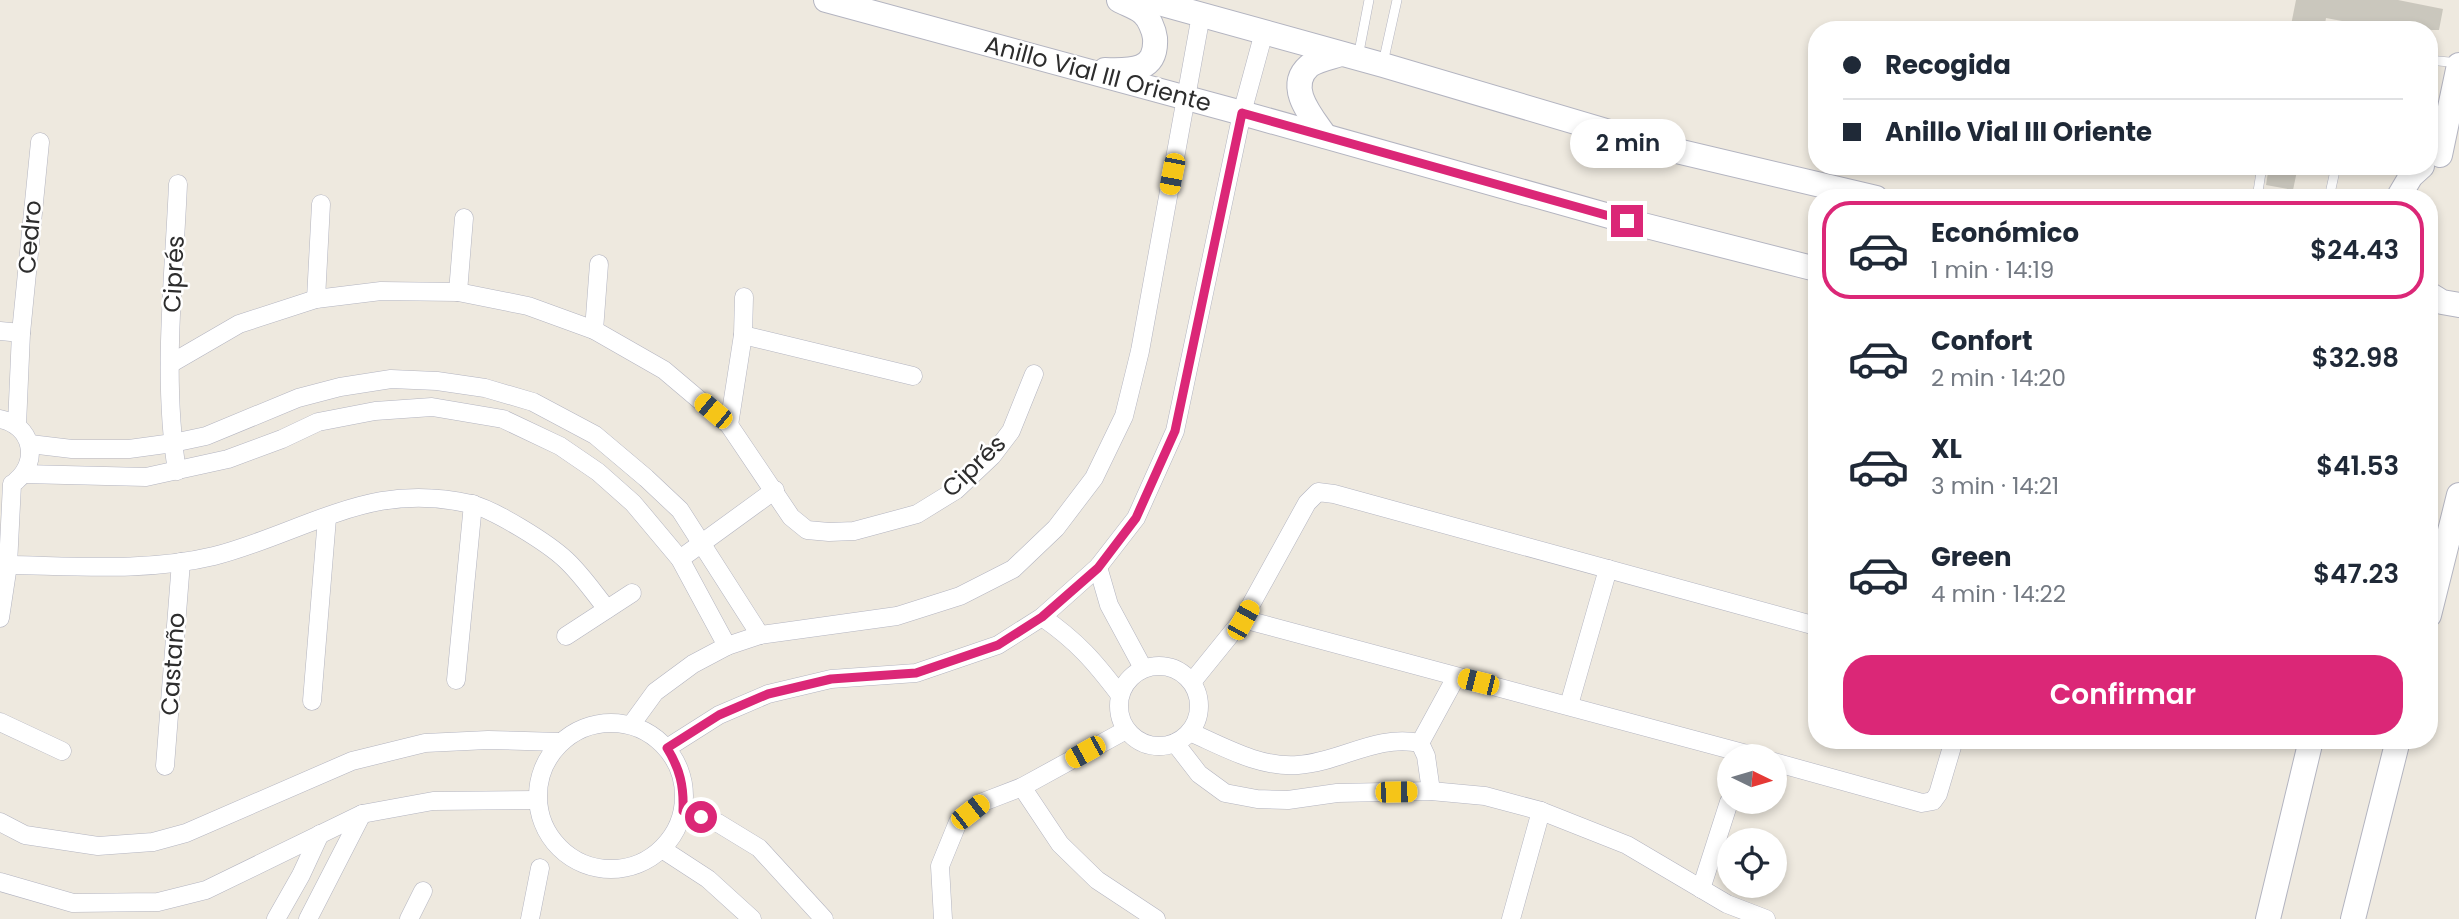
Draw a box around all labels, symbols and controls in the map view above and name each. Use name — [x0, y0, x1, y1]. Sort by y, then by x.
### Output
street label: Anillo Vial III Oriente — [981, 27, 1215, 120]
text: Recogida — [1885, 47, 2011, 83]
text: Anillo Vial III Oriente — [1885, 114, 2152, 150]
callout: 2 min — [1569, 120, 1685, 168]
text: 2 min — [1596, 127, 1660, 159]
car — [1158, 151, 1187, 197]
street label: Cedro — [10, 199, 49, 275]
route end — [1611, 205, 1643, 237]
text: Económico — [1931, 215, 2079, 251]
icon: car — [1847, 219, 1910, 282]
text: $24.43 — [2310, 232, 2399, 268]
street label: Ciprés — [155, 235, 192, 313]
text: 1 min · 14:19 — [1931, 254, 2054, 286]
text: Confort — [1931, 323, 2033, 359]
icon: car — [1847, 327, 1910, 390]
text: $32.98 — [2312, 340, 2399, 376]
text: 2 min · 14:20 — [1931, 362, 2066, 394]
car — [691, 389, 736, 433]
street label: Ciprés — [934, 427, 1013, 504]
text: XL — [1931, 431, 1962, 467]
icon: car — [1847, 435, 1910, 498]
text: $41.53 — [2316, 448, 2399, 484]
text: 3 min · 14:21 — [1931, 470, 2059, 502]
text: Green — [1931, 539, 2012, 575]
icon: car — [1847, 543, 1910, 606]
text: $47.23 — [2313, 556, 2399, 592]
text: 4 min · 14:22 — [1931, 578, 2066, 610]
car — [1224, 597, 1263, 643]
street label: Castaño — [152, 611, 193, 716]
button: Confirmar — [1843, 655, 2403, 735]
car — [1456, 667, 1501, 697]
car — [1062, 733, 1109, 771]
north arrow — [1717, 744, 1787, 814]
map controls — [1717, 744, 1787, 898]
car — [1375, 781, 1418, 803]
car — [947, 791, 994, 833]
route start — [685, 801, 717, 833]
button: locate — [1717, 828, 1787, 898]

